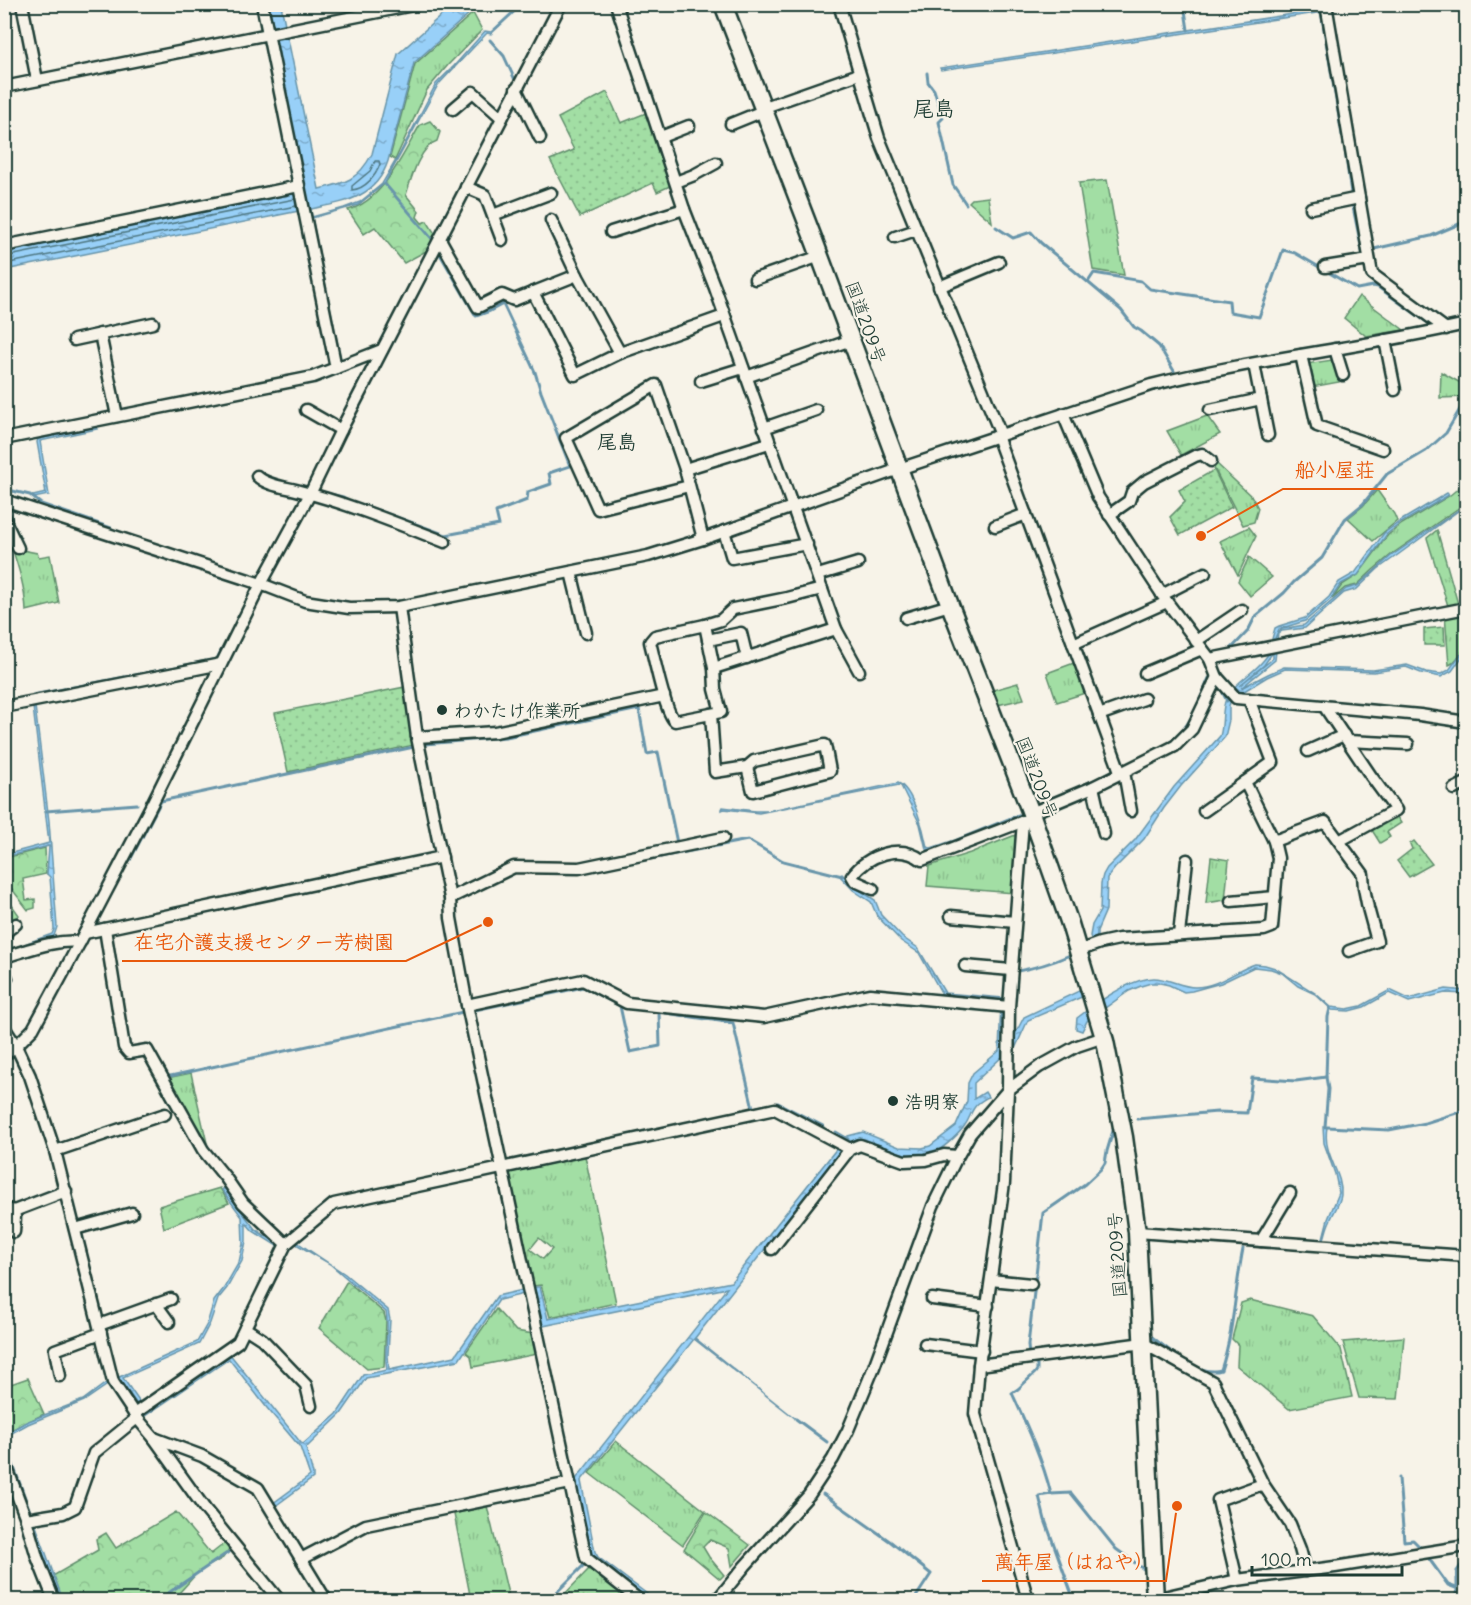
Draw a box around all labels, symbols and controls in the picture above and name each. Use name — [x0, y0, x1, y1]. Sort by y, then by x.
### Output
district label: 尾島 — [913, 95, 955, 122]
street label: 国道209号 — [840, 278, 892, 366]
district label: 尾島 — [597, 429, 637, 454]
callout: 船小屋荘 — [1283, 451, 1387, 489]
text: 船小屋荘 — [1295, 457, 1375, 482]
place label: わかたけ作業所 — [454, 699, 580, 722]
marker: わかたけ作業所 — [435, 703, 449, 717]
street label: 国道209号 — [1011, 733, 1063, 821]
callout: 在宅介護支援センター芳樹園 — [122, 923, 406, 961]
text: 在宅介護支援センター芳樹園 — [134, 929, 394, 954]
place label: 浩明寮 — [905, 1090, 959, 1113]
marker: 浩明寮 — [886, 1094, 900, 1108]
street label: 国道209号 — [1103, 1211, 1131, 1299]
scale bar — [1252, 1539, 1402, 1577]
callout: 萬年屋（はねや） — [982, 1543, 1166, 1581]
text: 100 m — [1261, 1548, 1312, 1571]
text: 萬年屋（はねや） — [994, 1549, 1154, 1574]

